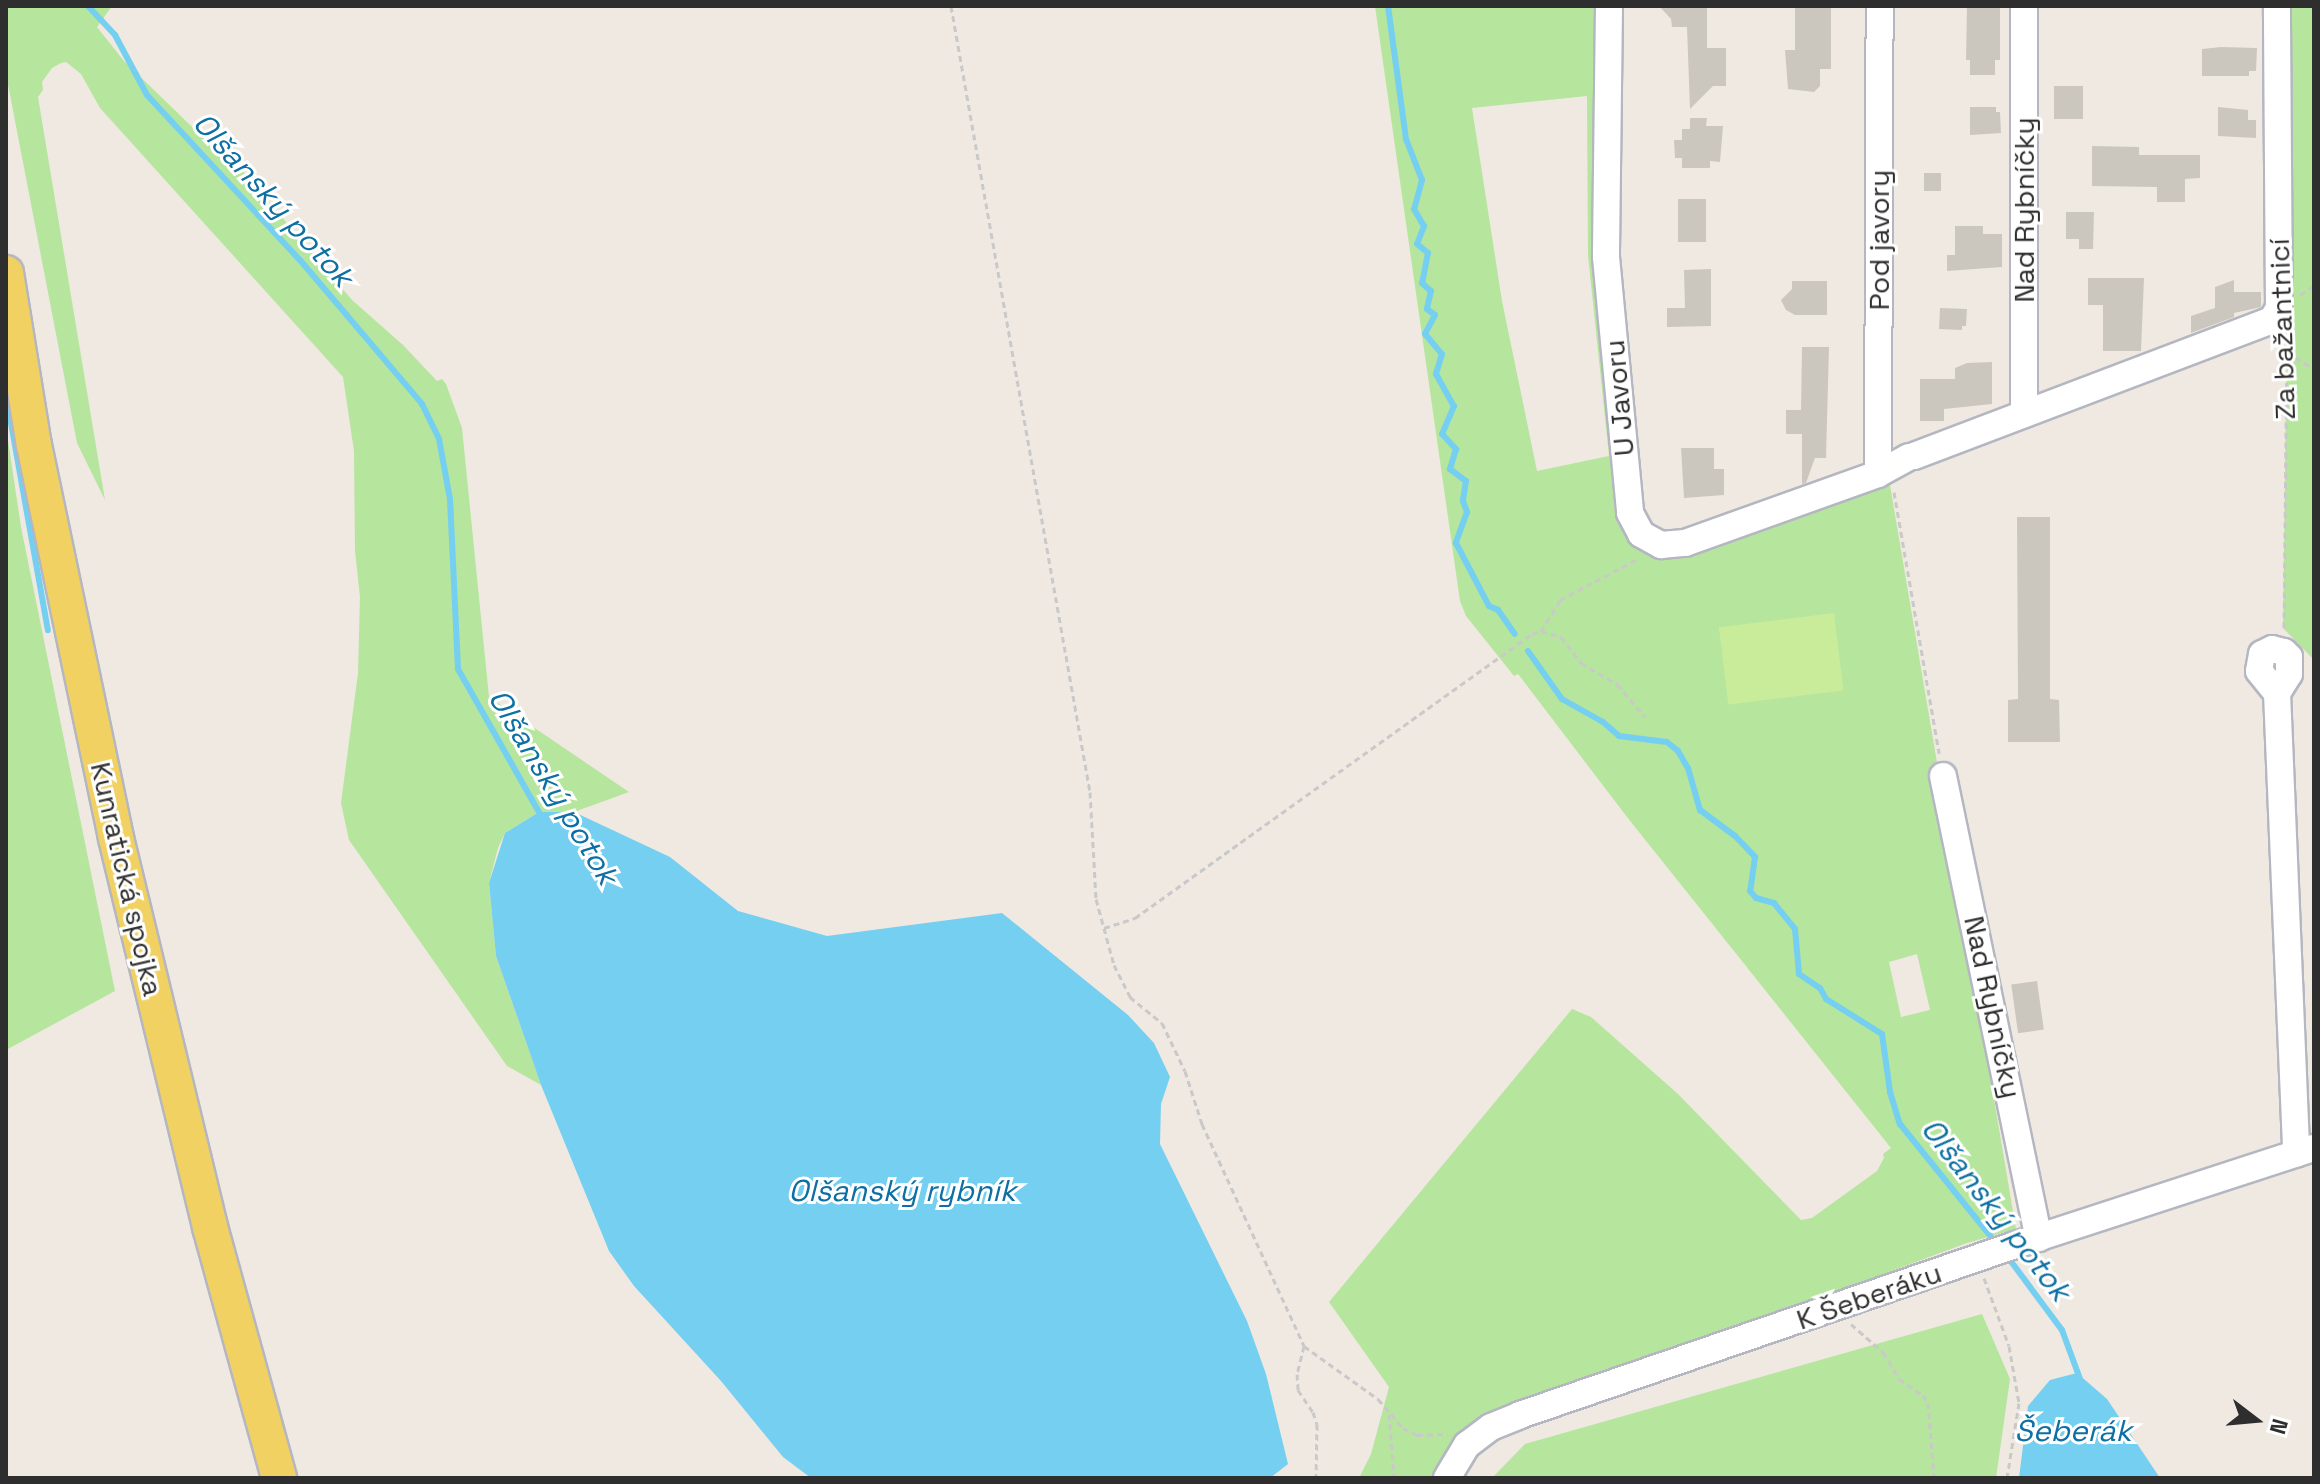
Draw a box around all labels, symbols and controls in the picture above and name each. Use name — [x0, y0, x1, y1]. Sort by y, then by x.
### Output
water label: Olšanský potok — [185, 105, 361, 295]
street label: Nad Rybníčky — [2007, 117, 2041, 303]
street label: Pod javory — [1862, 170, 1896, 310]
street label: Za bažantnicí — [2262, 238, 2302, 420]
street label: U Javoru — [1597, 338, 1641, 458]
water label: Olšanský potok — [480, 683, 626, 891]
street label: Kunratická spojka — [84, 759, 170, 999]
street label: Nad Rybníčky — [1957, 913, 2029, 1101]
water label: Olšanský potok — [1913, 1111, 2079, 1309]
water label: Olšanský rybník — [788, 1173, 1016, 1209]
street label: K Šeberáku — [1792, 1256, 1946, 1336]
north arrow — [2216, 1380, 2296, 1460]
water label: Šeberák — [2014, 1413, 2132, 1449]
text: N — [2264, 1416, 2295, 1438]

